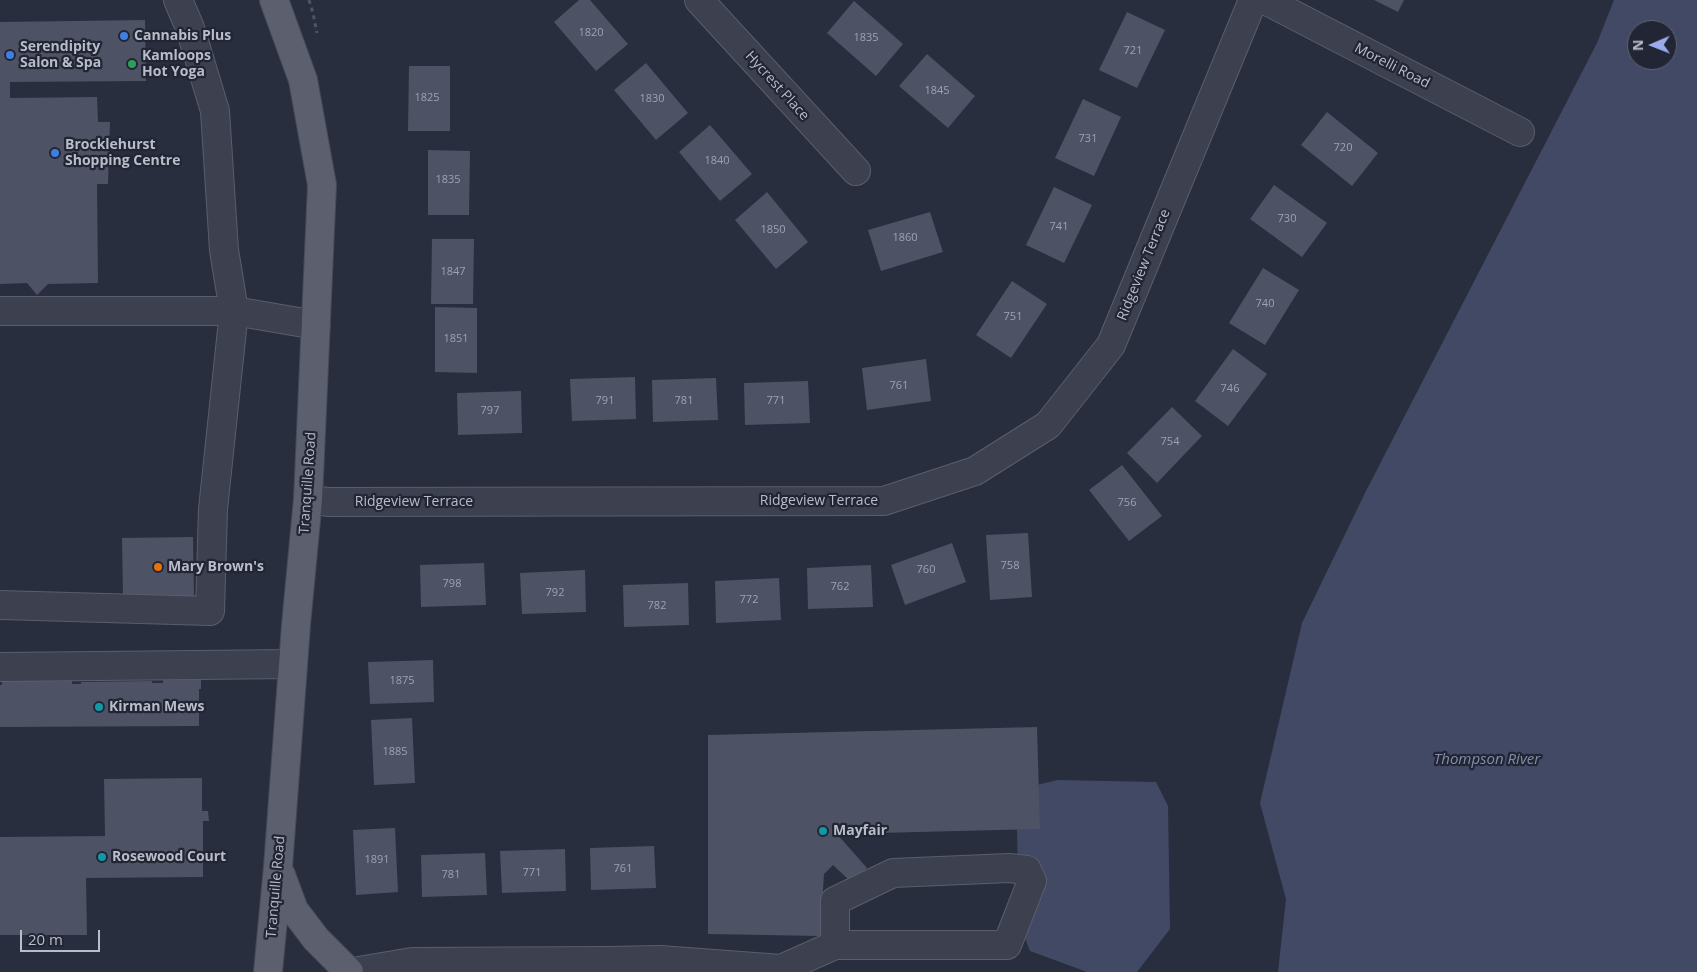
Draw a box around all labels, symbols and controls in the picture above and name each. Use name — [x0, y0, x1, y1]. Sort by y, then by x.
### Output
north arrow — [1627, 20, 1677, 70]
house number: 1820 — [578, 26, 604, 40]
place label: Cannabis Plus — [134, 28, 231, 44]
marker: Cannabis Plus — [118, 30, 130, 42]
house number: 1835 — [853, 31, 879, 45]
place label: Serendipity Salon & Spa — [20, 39, 101, 72]
text: N — [1628, 39, 1647, 51]
street label: Morelli Road — [1352, 40, 1432, 92]
house number: 721 — [1124, 44, 1142, 58]
place label: Kamloops Hot Yoga — [142, 48, 211, 80]
street label: Hycrest Place — [742, 48, 812, 124]
marker: Serendipity Salon & Spa — [4, 49, 16, 61]
marker: Kamloops Hot Yoga — [126, 58, 138, 70]
house number: 1845 — [924, 84, 950, 98]
house number: 1825 — [414, 91, 440, 105]
house number: 1830 — [639, 92, 665, 106]
house number: 731 — [1079, 132, 1097, 146]
place label: Brocklehurst Shopping Centre — [65, 137, 180, 170]
house number: 720 — [1334, 141, 1352, 155]
marker: Brocklehurst Shopping Centre — [49, 147, 61, 159]
house number: 1840 — [704, 154, 730, 168]
house number: 1835 — [435, 173, 461, 187]
street label: Ridgeview Terrace — [1114, 207, 1174, 323]
house number: 730 — [1278, 212, 1296, 226]
house number: 741 — [1050, 220, 1068, 234]
house number: 1850 — [760, 223, 786, 237]
house number: 1860 — [892, 231, 918, 245]
house number: 1847 — [440, 265, 466, 279]
house number: 740 — [1256, 297, 1274, 311]
house number: 751 — [1004, 310, 1022, 324]
house number: 1851 — [443, 332, 469, 346]
house number: 761 — [890, 379, 908, 393]
house number: 746 — [1221, 382, 1239, 396]
house number: 791 — [596, 394, 614, 408]
house number: 781 — [675, 394, 693, 408]
house number: 771 — [767, 394, 785, 408]
house number: 797 — [481, 404, 499, 418]
street label: Tranquille Road — [296, 431, 320, 535]
house number: 754 — [1161, 435, 1179, 449]
street label: Ridgeview Terrace — [760, 493, 878, 509]
street label: Ridgeview Terrace — [355, 494, 473, 510]
house number: 756 — [1118, 496, 1136, 510]
place label: Mary Brown's — [168, 559, 264, 575]
house number: 758 — [1001, 559, 1019, 573]
marker: Mary Brown's — [152, 561, 164, 573]
house number: 760 — [917, 563, 935, 577]
house number: 798 — [443, 577, 461, 591]
house number: 762 — [831, 580, 849, 594]
house number: 792 — [546, 586, 564, 600]
house number: 772 — [740, 593, 758, 607]
house number: 782 — [648, 599, 666, 613]
house number: 1875 — [389, 674, 415, 688]
place label: Kirman Mews — [109, 699, 204, 715]
marker: Kirman Mews — [93, 701, 105, 713]
house number: 1885 — [382, 745, 408, 759]
water label: Thompson River — [1434, 751, 1540, 769]
place label: Mayfair — [833, 823, 887, 839]
marker: Mayfair — [817, 825, 829, 837]
street label: Tranquille Road — [263, 835, 289, 939]
place label: Rosewood Court — [112, 849, 226, 865]
marker: Rosewood Court — [96, 851, 108, 863]
house number: 1891 — [364, 853, 390, 867]
house number: 761 — [614, 862, 632, 876]
house number: 771 — [523, 866, 541, 880]
house number: 781 — [442, 868, 460, 882]
scale bar — [22, 920, 102, 952]
text: 20 m — [28, 929, 63, 949]

